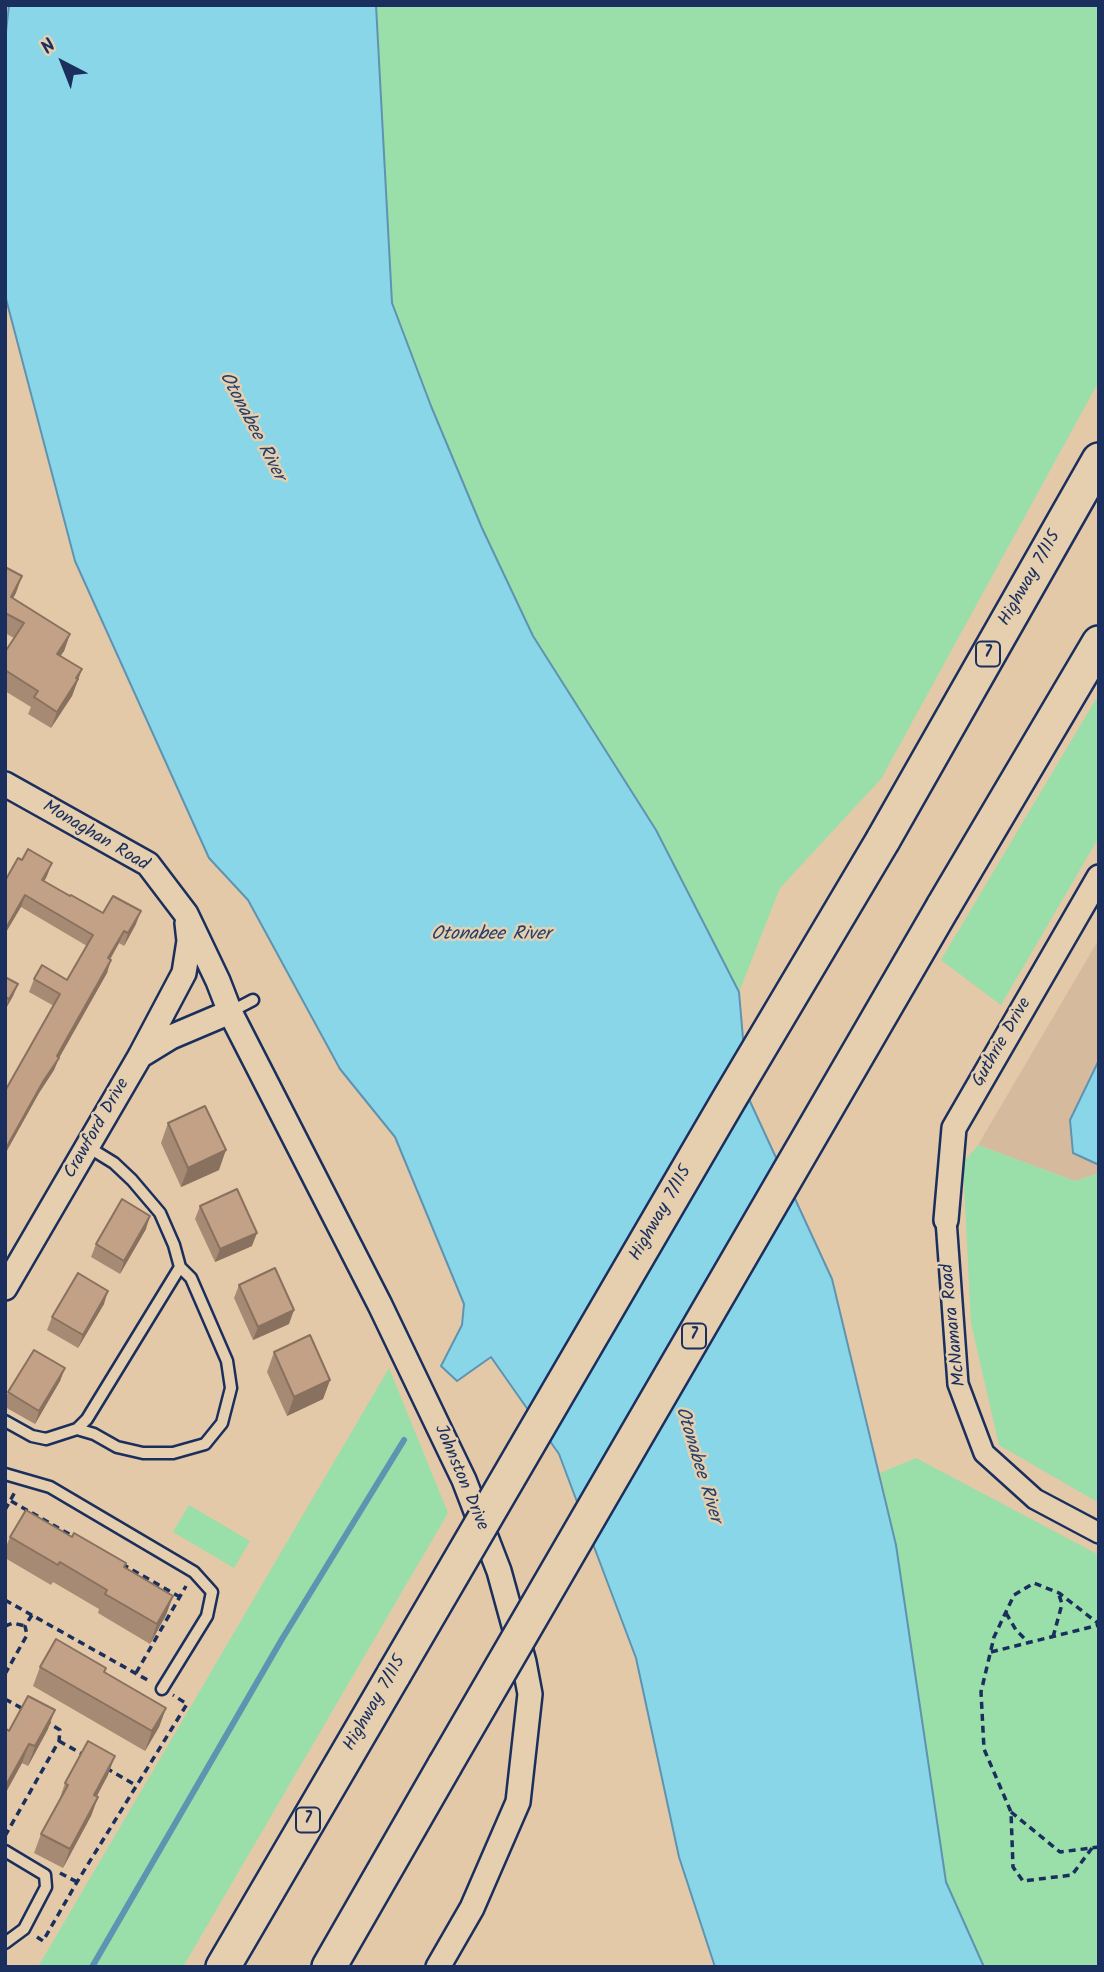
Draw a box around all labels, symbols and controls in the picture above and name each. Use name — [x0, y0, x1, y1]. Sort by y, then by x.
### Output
north arrow — [28, 28, 98, 98]
text: N — [34, 32, 63, 63]
water label: Otonabee River — [213, 369, 289, 485]
street label: Highway 7/115 — [995, 528, 1067, 630]
road number: 7 — [976, 642, 1000, 666]
street label: Monaghan Road — [38, 797, 152, 877]
water label: Otonabee River — [431, 925, 551, 947]
street label: Guthrie Drive — [969, 995, 1037, 1091]
street label: Crawford Drive — [61, 1075, 135, 1183]
street label: Highway 7/115 — [626, 1163, 698, 1265]
street label: McNamara Road — [938, 1263, 972, 1387]
road number: 7 — [682, 1324, 706, 1348]
water label: Otonabee River — [669, 1404, 725, 1526]
street label: Johnston Drive — [428, 1422, 492, 1534]
street label: Highway 7/115 — [340, 1653, 412, 1755]
road number: 7 — [296, 1808, 320, 1832]

